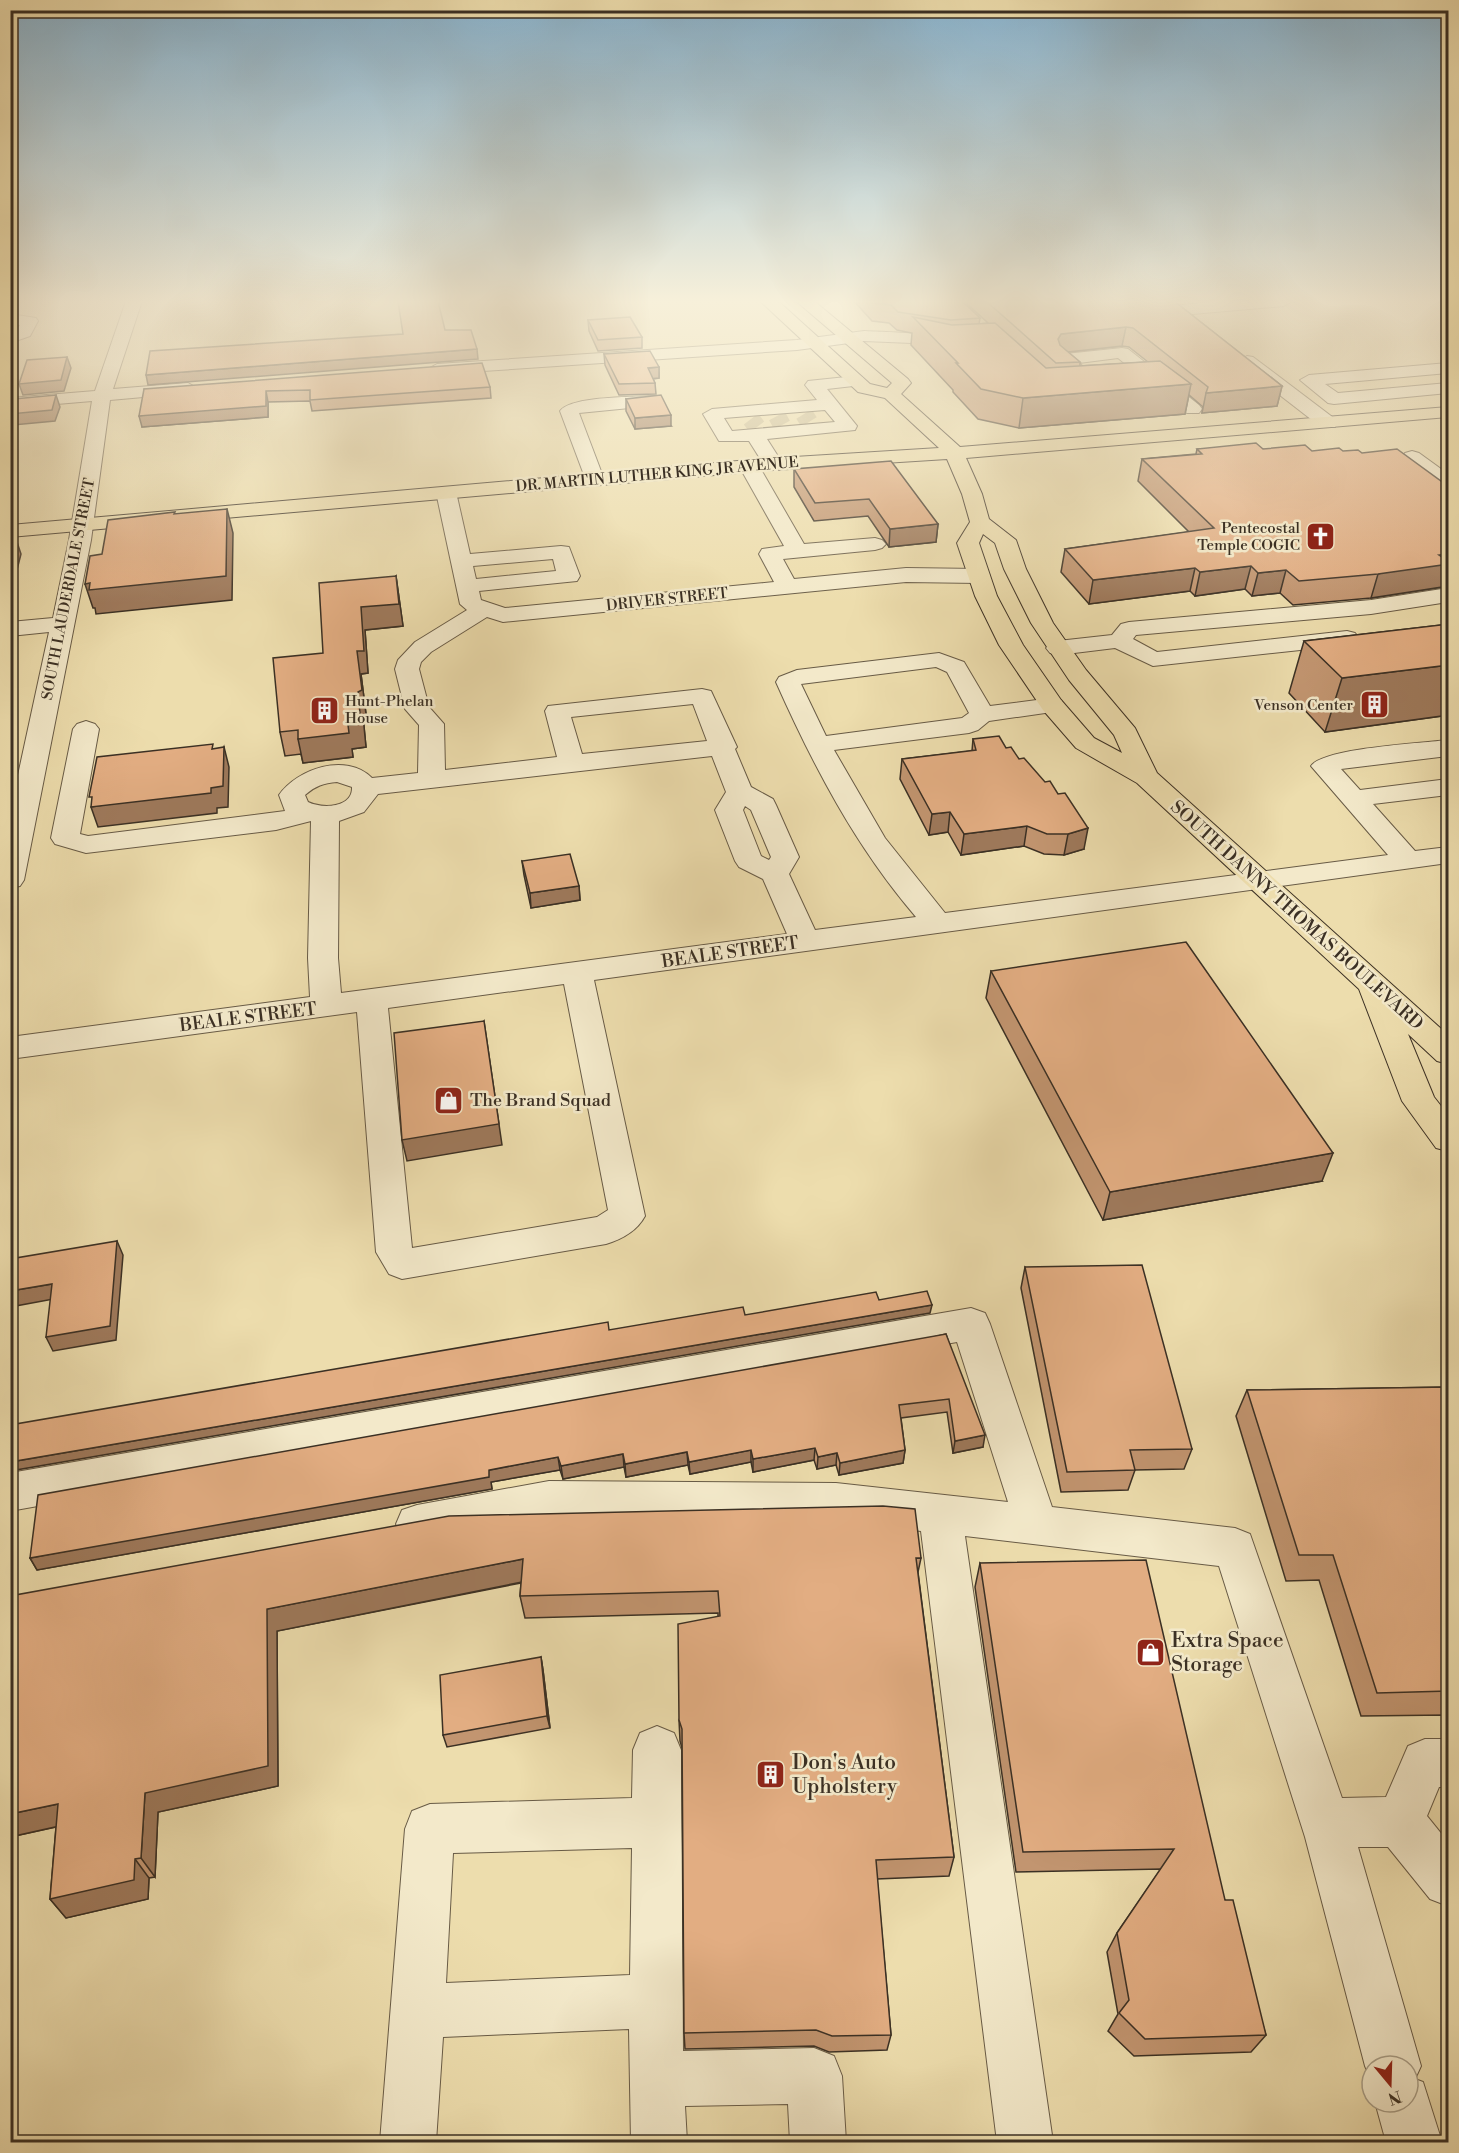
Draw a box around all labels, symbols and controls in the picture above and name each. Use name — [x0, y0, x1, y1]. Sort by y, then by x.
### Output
street label: DR. MARTIN LUTHER KING JR AVENUE — [515, 453, 799, 496]
street label: SOUTH LAUDERDALE STREET — [38, 476, 99, 702]
place label: Pentecostal Temple COGIC — [1197, 519, 1301, 555]
church icon: Pentecostal Temple COGIC — [1305, 521, 1337, 553]
street label: DRIVER STREET — [605, 584, 729, 615]
building icon: Venson Center — [1358, 689, 1390, 721]
place label: Hunt-Phelan House — [345, 692, 434, 728]
building icon: Hunt-Phelan House — [308, 694, 340, 726]
place label: Venson Center — [1253, 696, 1354, 715]
street label: SOUTH DANNY THOMAS BOULEVARD — [1165, 796, 1428, 1035]
street label: BEALE STREET — [659, 931, 800, 974]
street label: BEALE STREET — [177, 998, 318, 1037]
shop icon: The Brand Squad — [433, 1084, 465, 1116]
place label: The Brand Squad — [470, 1089, 612, 1112]
place label: Extra Space Storage — [1171, 1628, 1284, 1678]
shop icon: Extra Space Storage — [1134, 1636, 1166, 1668]
place label: Don's Auto Upholstery — [792, 1750, 898, 1800]
building icon: Don's Auto Upholstery — [755, 1758, 787, 1790]
north arrow — [1360, 2054, 1420, 2114]
text: N — [1385, 2086, 1404, 2109]

